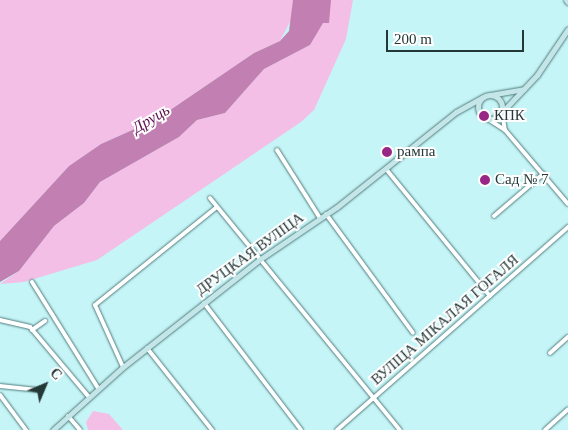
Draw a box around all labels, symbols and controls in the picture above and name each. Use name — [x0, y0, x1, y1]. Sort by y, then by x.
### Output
scale bar — [388, 20, 526, 52]
text: 200 m — [394, 31, 432, 47]
water label: Друць — [129, 100, 173, 138]
place label: КПК — [494, 107, 525, 125]
marker: КПК — [478, 110, 490, 122]
place label: рампа — [397, 143, 435, 161]
marker: рампа — [381, 146, 393, 158]
place label: Сад № 7 — [495, 171, 549, 189]
marker: Сад № 7 — [479, 174, 491, 186]
street label: ДРУЦКАЯ ВУЛІЦА — [193, 209, 307, 299]
street label: ВУЛІЦА МІКАЛАЯ ГОГАЛЯ — [368, 251, 522, 389]
north arrow — [20, 360, 70, 410]
text: С — [47, 365, 65, 383]

